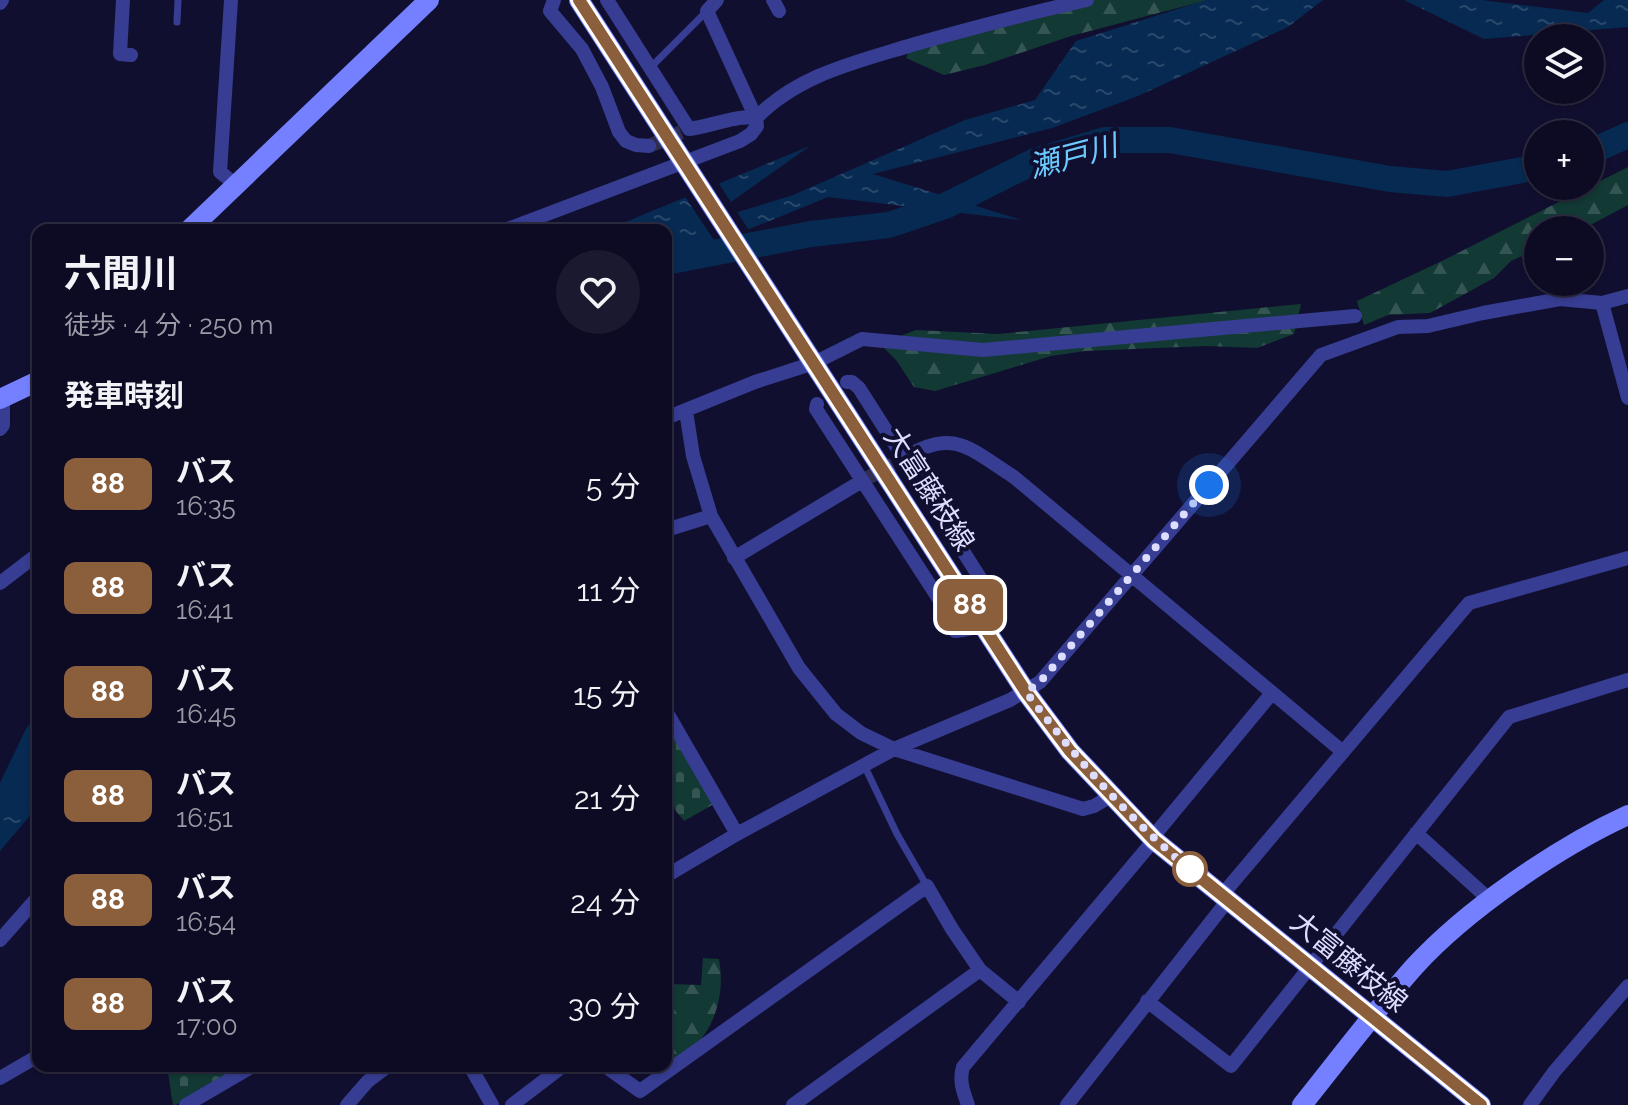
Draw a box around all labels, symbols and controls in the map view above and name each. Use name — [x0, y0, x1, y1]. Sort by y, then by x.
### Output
map controls — [1524, 24, 1604, 296]
button: layers — [1524, 24, 1604, 104]
button: + — [1524, 120, 1604, 200]
water label: 瀬戸川 — [1025, 127, 1124, 185]
button: − — [1524, 216, 1604, 296]
button: heart — [556, 250, 640, 334]
text: 六間川 — [64, 251, 178, 296]
text: 徒歩 · 4 分 · 250 m — [64, 310, 273, 340]
text: 発車時刻 — [64, 378, 184, 413]
street label: 大富藤枝線 — [877, 421, 981, 557]
text: バス — [176, 454, 236, 489]
your location — [1189, 465, 1229, 505]
text: 88 — [91, 467, 125, 500]
text: 5 分 — [586, 469, 640, 504]
text: 16:35 — [176, 491, 236, 521]
text: バス — [176, 558, 236, 593]
text: 88 — [91, 571, 125, 604]
text: 11 分 — [577, 573, 640, 608]
line badge: 88 — [934, 579, 1006, 631]
text: 88 — [953, 588, 987, 621]
text: 16:41 — [176, 595, 233, 625]
text: バス — [176, 662, 236, 697]
text: 88 — [91, 675, 125, 708]
text: 15 分 — [573, 677, 640, 712]
text: 16:45 — [176, 699, 236, 729]
text: バス — [176, 766, 236, 801]
text: 88 — [91, 779, 125, 812]
text: 21 分 — [574, 781, 640, 816]
text: 16:51 — [176, 803, 233, 833]
unlabelled marker — [1173, 852, 1207, 886]
text: バス — [176, 870, 236, 905]
text: 88 — [91, 883, 125, 916]
text: 24 分 — [570, 885, 640, 920]
street label: 大富藤枝線 — [1284, 905, 1414, 1019]
text: 16:54 — [176, 907, 236, 937]
text: バス — [176, 974, 236, 1009]
text: 88 — [91, 987, 125, 1020]
text: 30 分 — [568, 989, 640, 1024]
text: 17:00 — [176, 1011, 238, 1041]

